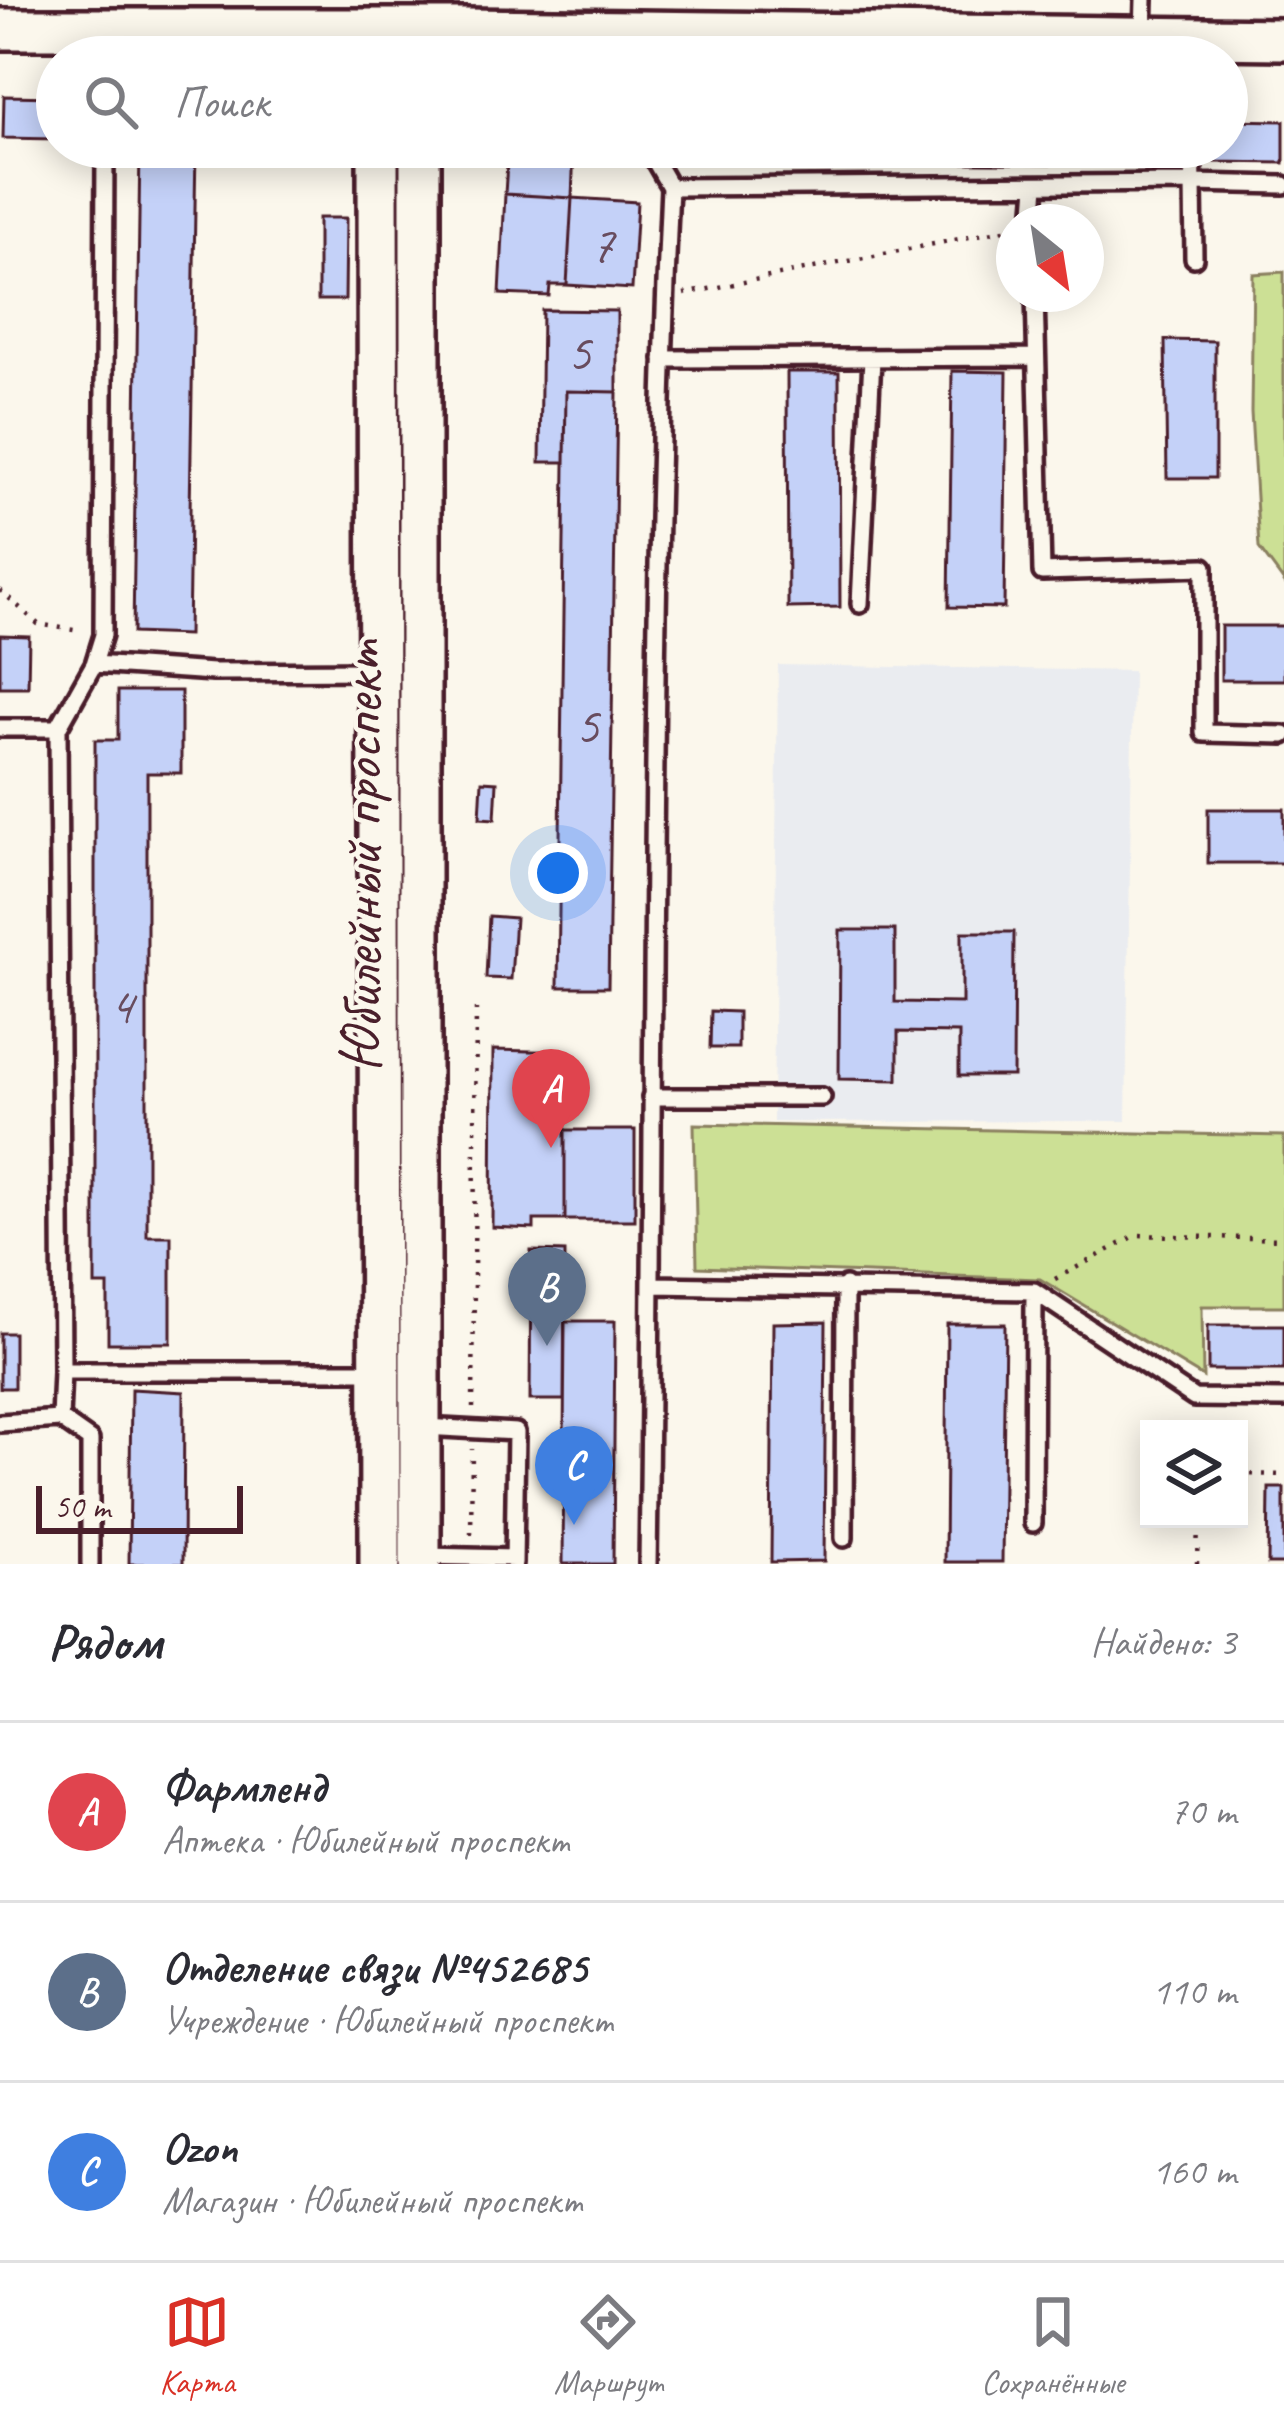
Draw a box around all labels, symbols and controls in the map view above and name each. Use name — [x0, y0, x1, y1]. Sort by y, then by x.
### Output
search box — [36, 36, 1248, 168]
icon: search — [78, 69, 144, 135]
text: Поиск — [174, 74, 269, 131]
north arrow — [996, 204, 1104, 312]
house number: 7 — [590, 210, 617, 278]
house number: 5 — [567, 318, 594, 386]
street label: Юбилейный проспект — [323, 639, 399, 1072]
house number: 5 — [575, 691, 602, 759]
your location — [528, 843, 588, 903]
house number: 4 — [109, 971, 138, 1039]
pin: A — [512, 1049, 590, 1148]
pin: B — [508, 1247, 586, 1346]
map controls — [1140, 1420, 1248, 1528]
button: layers — [1140, 1420, 1248, 1528]
pin: C — [535, 1426, 613, 1525]
scale bar — [36, 1480, 243, 1533]
text: 50 m — [54, 1486, 110, 1528]
text: Рядом — [48, 1610, 162, 1674]
text: Найдено: 3 — [1091, 1618, 1236, 1667]
text: Фармленд — [162, 1759, 326, 1816]
text: A — [77, 1787, 97, 1836]
text: 70 m — [1170, 1787, 1236, 1836]
text: Аптека · Юбилейный проспект — [162, 1816, 570, 1865]
text: Отделение связи №452685 — [162, 1939, 587, 1996]
text: B — [77, 1967, 97, 2016]
text: 110 m — [1152, 1967, 1236, 2016]
text: Учреждение · Юбилейный проспект — [162, 1996, 613, 2045]
text: Ozon — [162, 2119, 237, 2176]
text: C — [78, 2147, 96, 2196]
text: 160 m — [1152, 2147, 1236, 2196]
text: Магазин · Юбилейный проспект — [162, 2176, 583, 2225]
tab: Карта — [159, 2289, 235, 2403]
tab: Маршрут — [554, 2289, 663, 2403]
tab: Сохранённые — [981, 2289, 1125, 2403]

